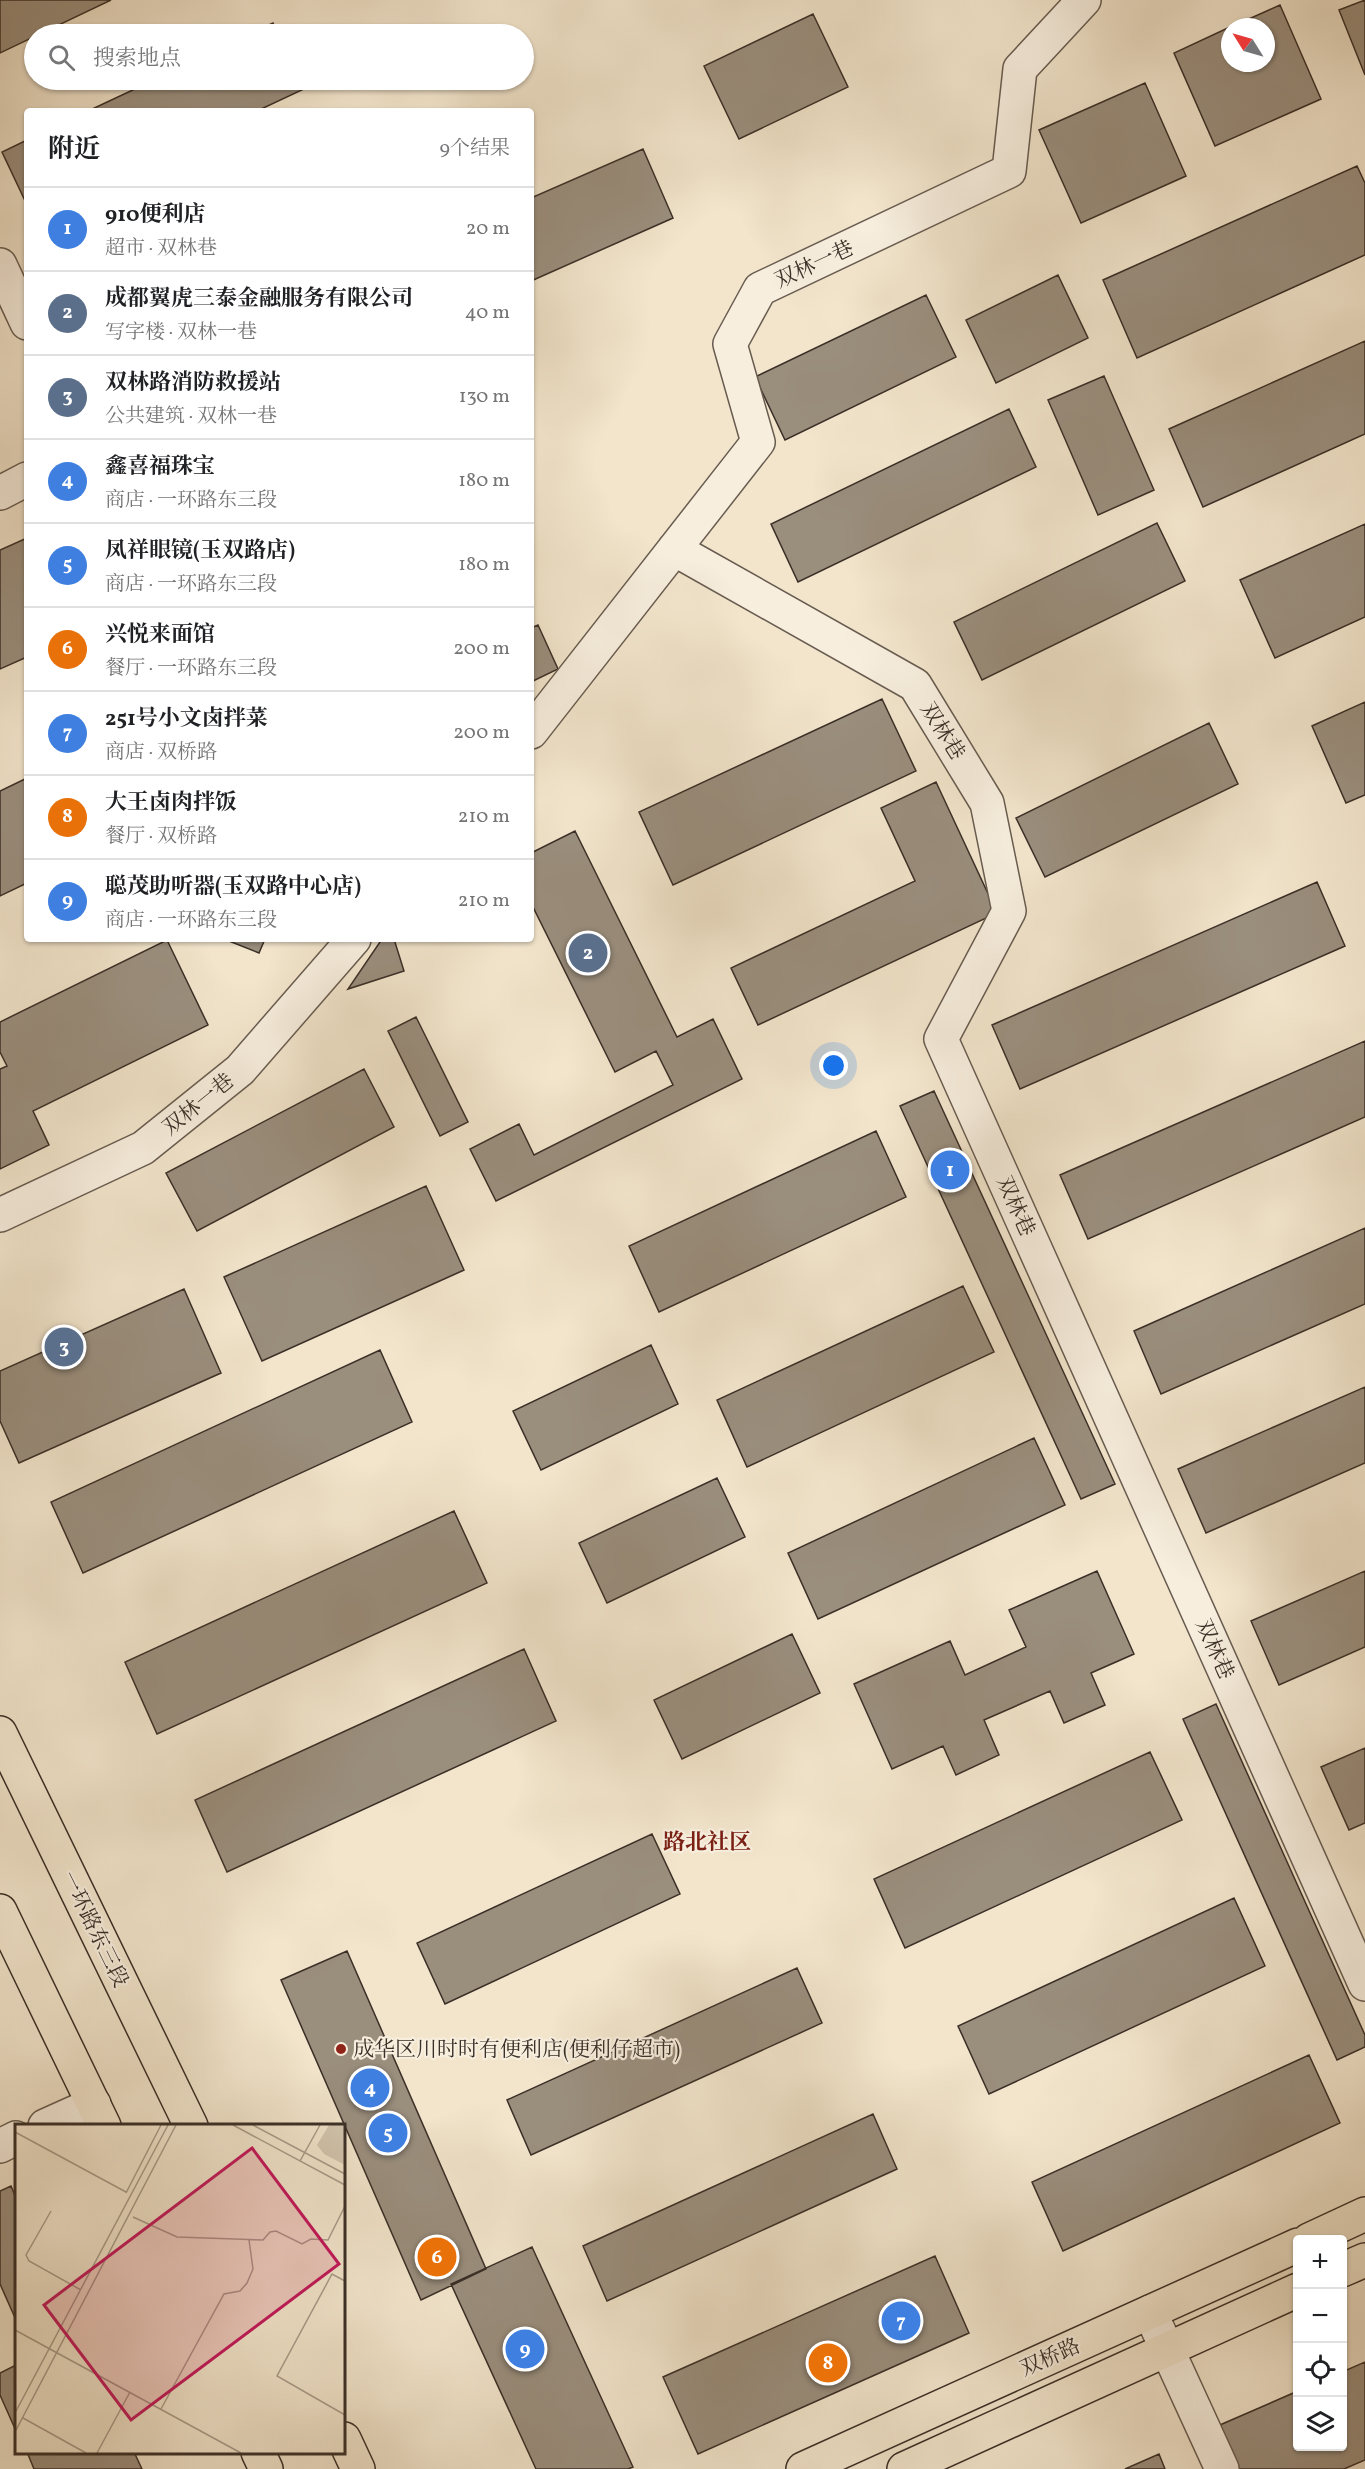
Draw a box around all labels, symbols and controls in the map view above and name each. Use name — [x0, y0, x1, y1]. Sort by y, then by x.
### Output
north arrow — [1221, 18, 1275, 72]
search box — [24, 24, 534, 90]
icon: search — [45, 41, 78, 74]
text: 搜索地点 — [93, 44, 181, 75]
text: 附近 — [48, 132, 100, 168]
text: 9个结果 — [440, 135, 510, 163]
text: 910便利店 — [105, 200, 206, 231]
text: 1 — [63, 215, 72, 243]
text: 20 m — [466, 215, 510, 243]
street label: 双林一巷 — [770, 234, 859, 296]
text: 超市 · 双林巷 — [105, 235, 217, 263]
text: 成都翼虎三泰金融服务有限公司 — [105, 284, 413, 315]
text: 2 — [62, 299, 73, 327]
text: 40 m — [465, 299, 510, 327]
text: 写字楼 · 双林一巷 — [105, 319, 257, 347]
text: 双林路消防救援站 — [105, 368, 281, 399]
text: 3 — [62, 383, 73, 411]
text: 130 m — [459, 383, 510, 411]
text: 公共建筑 · 双林一巷 — [105, 403, 277, 431]
text: 鑫喜福珠宝 — [105, 452, 215, 483]
text: 4 — [61, 467, 74, 495]
text: 180 m — [458, 467, 510, 495]
text: 商店 · 一环路东三段 — [105, 487, 277, 515]
text: 凤祥眼镜(玉双路店) — [105, 536, 295, 567]
text: 5 — [63, 551, 72, 579]
text: 180 m — [458, 551, 510, 579]
text: 商店 · 一环路东三段 — [105, 571, 277, 599]
text: 兴悦来面馆 — [105, 620, 215, 651]
text: 6 — [62, 635, 73, 663]
text: 200 m — [453, 635, 510, 663]
text: 餐厅 · 一环路东三段 — [105, 655, 277, 683]
street label: 双林巷 — [913, 697, 971, 766]
text: 251号小文卤拌菜 — [105, 704, 268, 735]
text: 7 — [63, 719, 72, 747]
text: 200 m — [453, 719, 510, 747]
text: 商店 · 双桥路 — [105, 739, 217, 767]
text: 大王卤肉拌饭 — [105, 788, 237, 819]
text: 8 — [62, 803, 73, 831]
text: 210 m — [458, 803, 510, 831]
text: 餐厅 · 双桥路 — [105, 823, 217, 851]
text: 聪茂助听器(玉双路中心店) — [105, 872, 361, 903]
text: 9 — [62, 887, 73, 915]
text: 210 m — [458, 887, 510, 915]
text: 商店 · 一环路东三段 — [105, 907, 277, 935]
pin: 2 — [568, 930, 608, 976]
your location — [819, 1051, 848, 1080]
street label: 双林一巷 — [157, 1067, 241, 1143]
pin: 1 — [930, 1148, 970, 1192]
street label: 双林巷 — [989, 1172, 1041, 1241]
pin: 3 — [44, 1324, 84, 1370]
street label: 双林巷 — [1188, 1615, 1240, 1684]
district label: 路北社区 — [663, 1828, 751, 1859]
street label: 一环路东三段 — [53, 1867, 134, 1993]
place label: 成华区川时时有便利店(便利仔超市) — [353, 2036, 680, 2065]
marker: 成华区川时时有便利店(便利仔超市) — [334, 2042, 348, 2056]
pin: 4 — [350, 2066, 389, 2110]
pin: 5 — [368, 2110, 408, 2156]
inset map — [15, 2124, 345, 2454]
pin: 6 — [418, 2234, 456, 2280]
map controls — [1293, 2235, 1347, 2451]
button: + — [1293, 2235, 1347, 2289]
button: − — [1293, 2289, 1347, 2343]
pin: 7 — [882, 2298, 920, 2344]
pin: 9 — [506, 2326, 544, 2372]
street label: 双桥路 — [1016, 2332, 1085, 2384]
pin: 8 — [808, 2340, 848, 2386]
button: locate — [1293, 2343, 1347, 2397]
button: layers — [1293, 2397, 1347, 2451]

